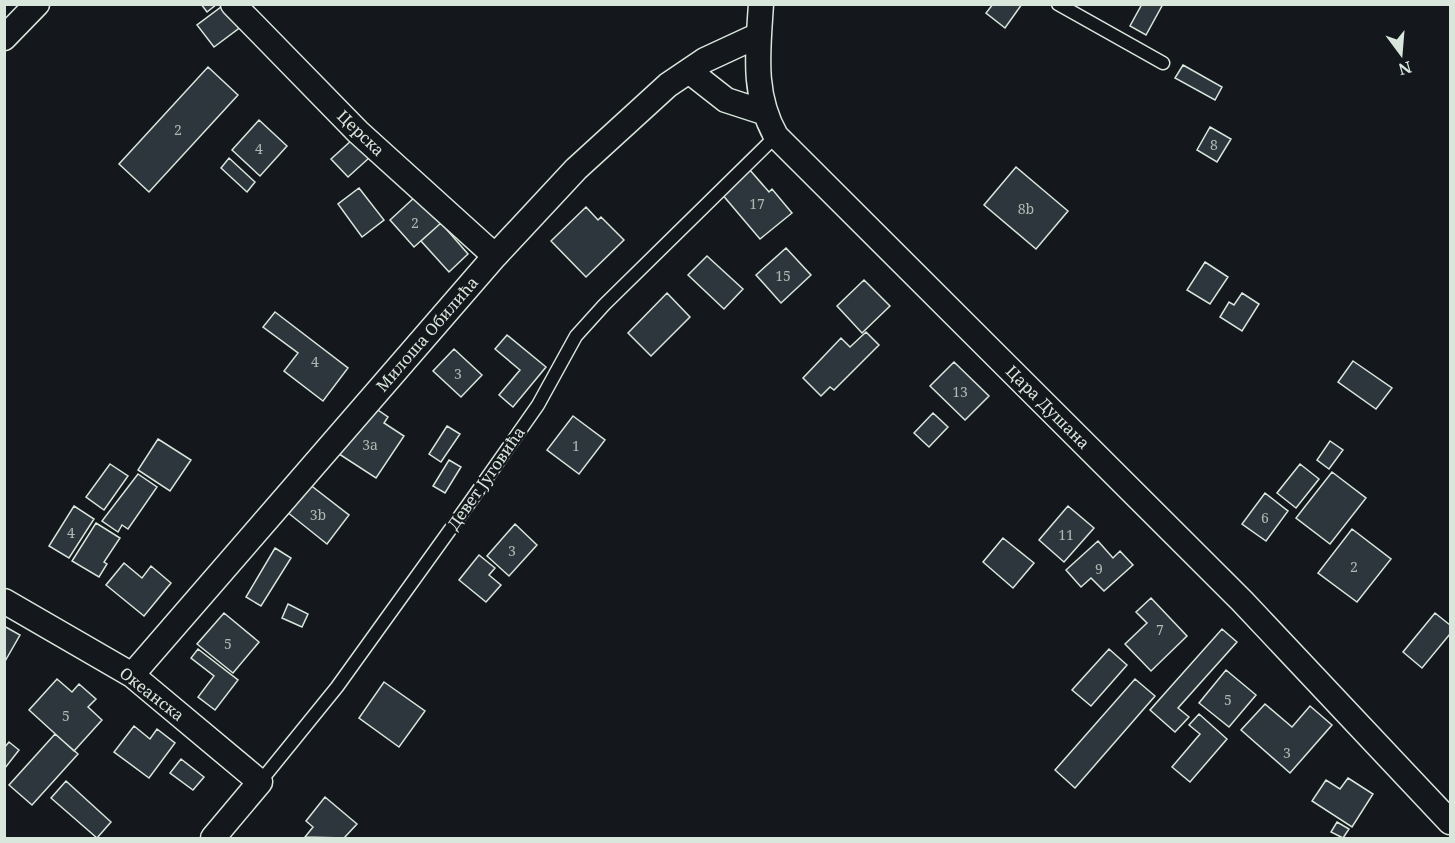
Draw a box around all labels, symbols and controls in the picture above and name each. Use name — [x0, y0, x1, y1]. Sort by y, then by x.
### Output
north arrow — [1371, 24, 1431, 84]
text: N — [1396, 56, 1414, 81]
street label: Церска — [333, 105, 389, 161]
house number: 2 — [174, 120, 182, 139]
house number: 8 — [1210, 135, 1218, 154]
house number: 4 — [255, 139, 263, 158]
house number: 17 — [749, 194, 765, 213]
house number: 8b — [1018, 199, 1034, 218]
house number: 2 — [411, 213, 419, 232]
house number: 15 — [775, 266, 791, 285]
street label: Милоша Обилића — [371, 272, 483, 396]
house number: 4 — [311, 352, 319, 371]
street label: Цара Душана — [1001, 360, 1095, 454]
house number: 3 — [454, 364, 462, 383]
house number: 13 — [952, 382, 968, 401]
street label: Девет Југовића — [442, 422, 530, 534]
house number: 3a — [362, 435, 378, 454]
house number: 1 — [572, 436, 580, 455]
house number: 3b — [310, 505, 326, 524]
house number: 6 — [1261, 508, 1269, 527]
house number: 4 — [67, 523, 75, 542]
house number: 11 — [1058, 525, 1074, 544]
house number: 3 — [508, 541, 516, 560]
house number: 2 — [1350, 557, 1358, 576]
house number: 9 — [1095, 559, 1103, 578]
house number: 7 — [1156, 620, 1164, 639]
house number: 5 — [224, 634, 232, 653]
street label: Океанска — [115, 662, 189, 726]
house number: 5 — [1224, 690, 1232, 709]
house number: 5 — [62, 706, 70, 725]
house number: 3 — [1283, 743, 1291, 762]

